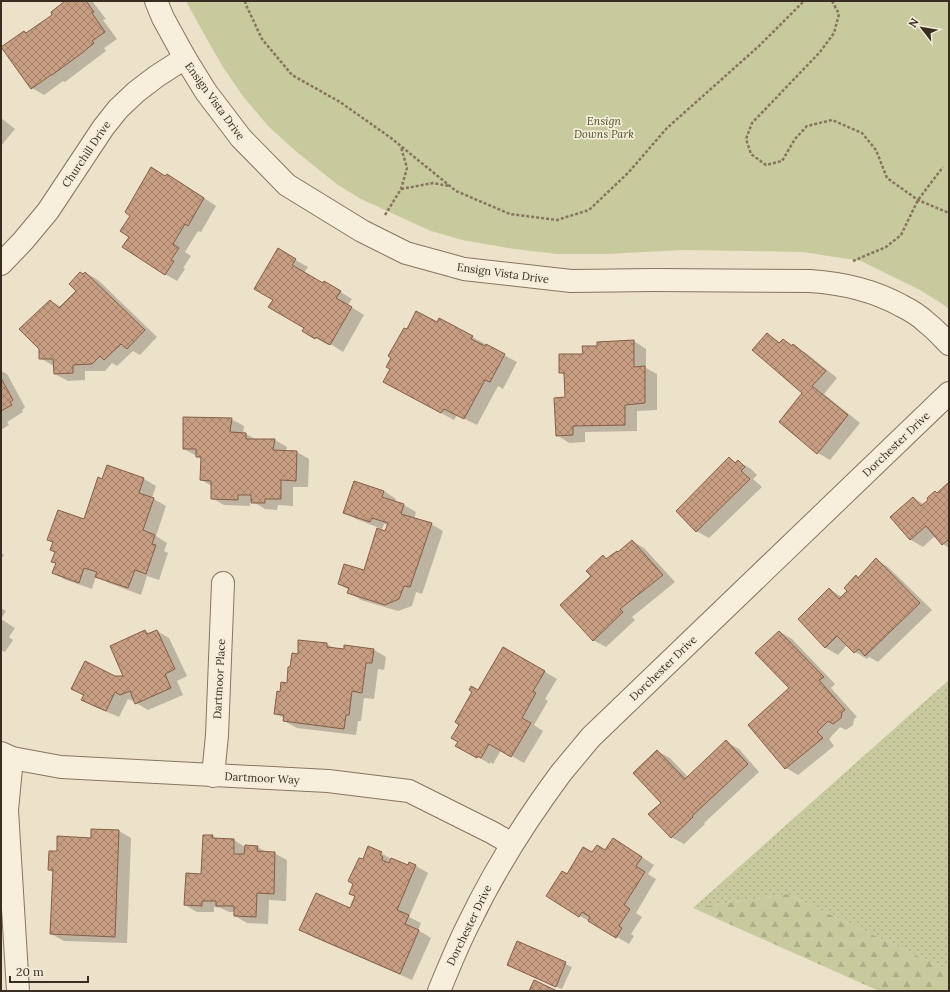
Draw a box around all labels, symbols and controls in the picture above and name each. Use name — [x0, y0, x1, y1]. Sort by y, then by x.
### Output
north arrow — [902, 8, 942, 48]
text: N — [905, 15, 922, 30]
street label: Ensign Vista Drive — [182, 59, 248, 143]
park label: Ensign Downs Park — [574, 114, 634, 141]
street label: Churchill Drive — [59, 118, 113, 190]
street label: Ensign Vista Drive — [456, 260, 550, 286]
street label: Dorchester Drive — [859, 408, 933, 480]
street label: Dorchester Drive — [626, 632, 700, 704]
street label: Dartmoor Place — [210, 639, 228, 719]
street label: Dartmoor Way — [224, 769, 300, 787]
street label: Dorchester Drive — [443, 882, 495, 968]
scale bar — [10, 958, 88, 984]
text: 20 m — [16, 964, 44, 979]

